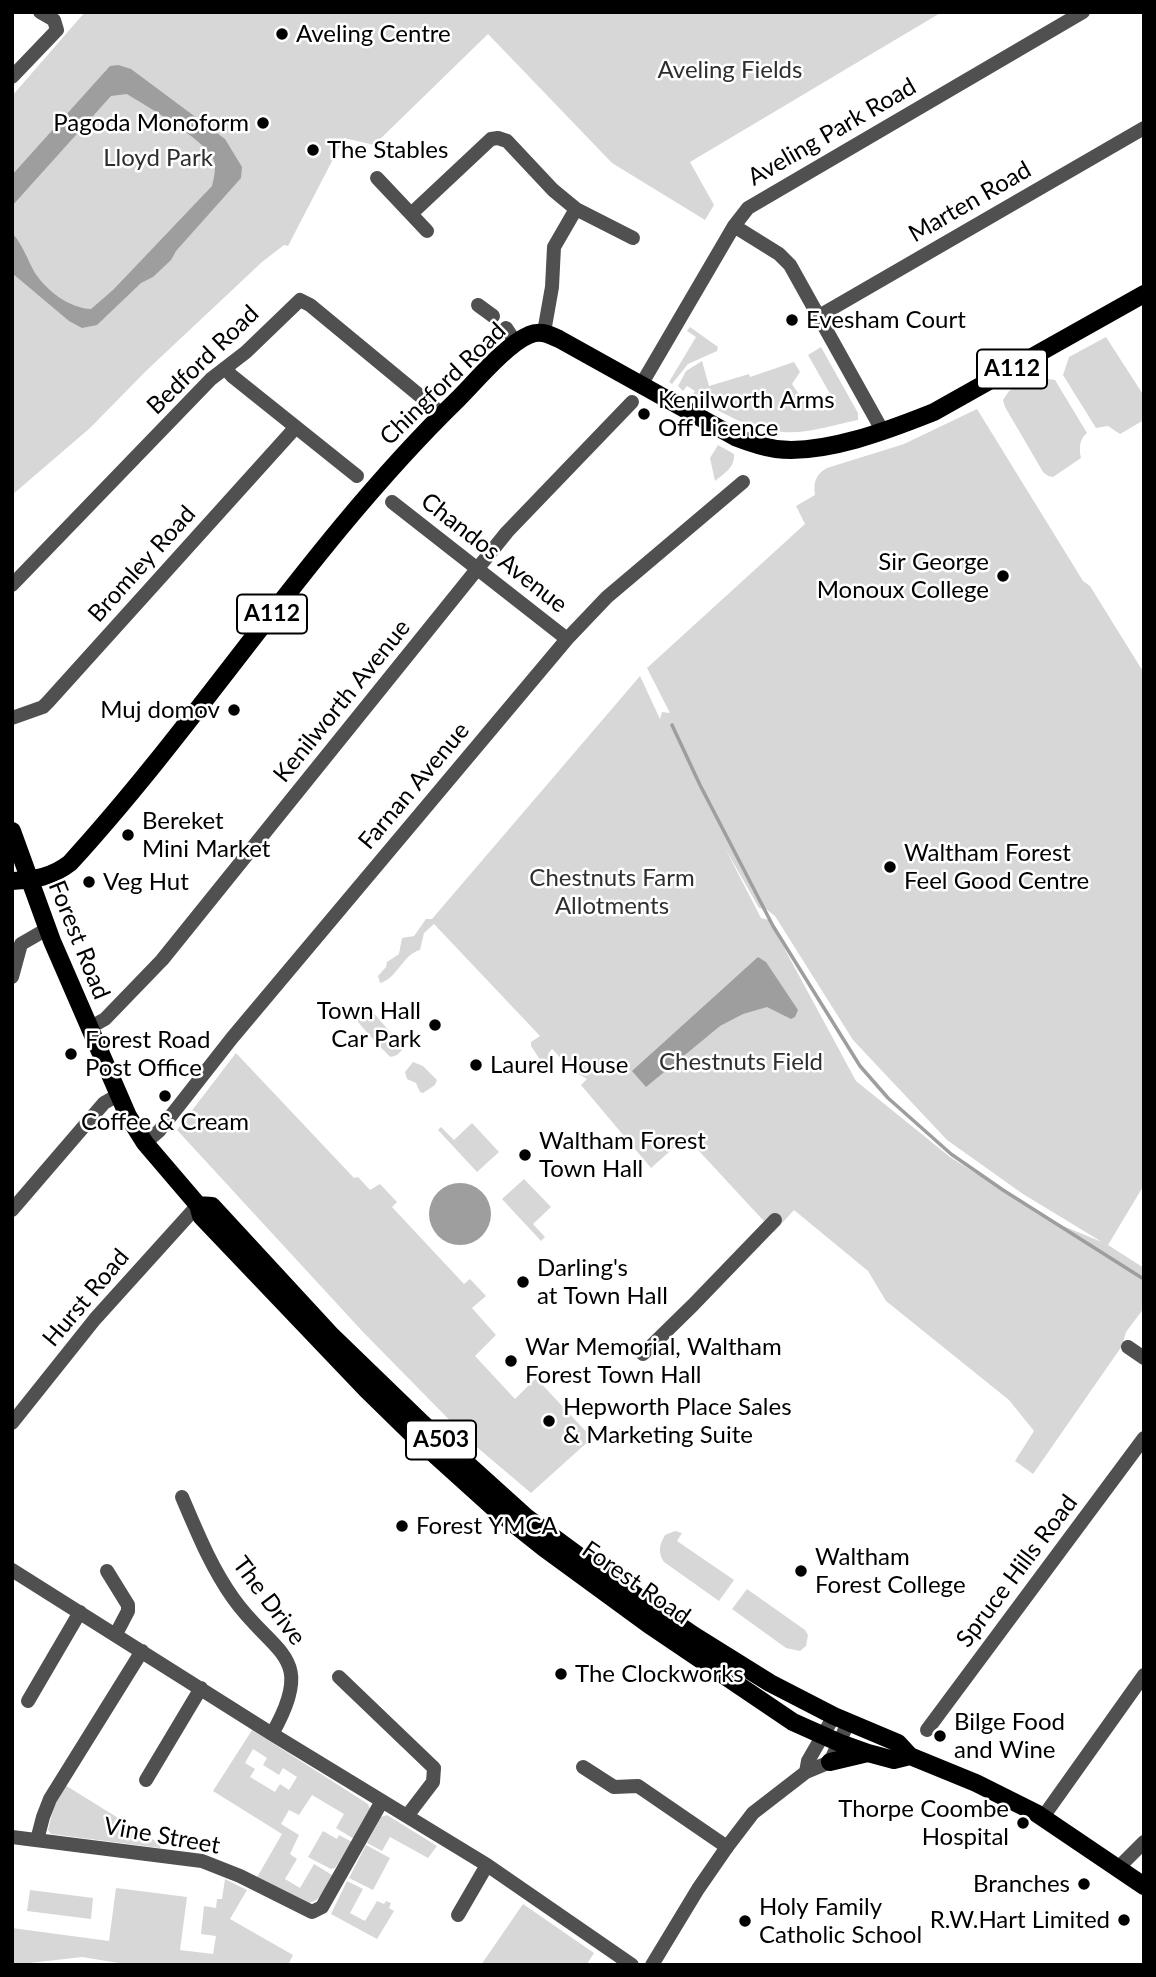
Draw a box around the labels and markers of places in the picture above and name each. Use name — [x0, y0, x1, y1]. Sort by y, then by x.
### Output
place label: Aveling Centre — [296, 20, 451, 48]
marker: Aveling Centre — [274, 26, 290, 42]
place label: Pagoda Monoform — [53, 109, 249, 137]
marker: Pagoda Monoform — [255, 115, 271, 131]
place label: The Stables — [327, 136, 448, 164]
marker: The Stables — [305, 142, 321, 158]
place label: Evesham Court — [806, 306, 966, 334]
marker: Evesham Court — [784, 312, 800, 328]
place label: Kenilworth Arms Off Licence — [658, 386, 835, 442]
marker: Kenilworth Arms Off Licence — [636, 406, 652, 422]
place label: Sir George Monoux College — [817, 548, 989, 604]
marker: Sir George Monoux College — [995, 568, 1011, 584]
place label: Muj domov — [100, 696, 220, 724]
marker: Muj domov — [226, 702, 242, 718]
place label: Bereket Mini Market — [142, 807, 270, 863]
marker: Bereket Mini Market — [120, 827, 136, 843]
place label: Waltham Forest Feel Good Centre — [904, 839, 1089, 895]
marker: Waltham Forest Feel Good Centre — [882, 859, 898, 875]
place label: Veg Hut — [103, 868, 189, 896]
marker: Veg Hut — [81, 874, 97, 890]
place label: Town Hall Car Park — [317, 997, 421, 1053]
marker: Town Hall Car Park — [427, 1017, 443, 1033]
place label: Forest Road Post Office — [85, 1026, 210, 1082]
marker: Forest Road Post Office — [63, 1046, 79, 1062]
place label: Laurel House — [490, 1051, 628, 1079]
marker: Laurel House — [468, 1057, 484, 1073]
marker: Coffee & Cream — [157, 1088, 173, 1104]
place label: Coffee & Cream — [81, 1108, 249, 1136]
place label: Waltham Forest Town Hall — [539, 1127, 706, 1183]
marker: Waltham Forest Town Hall — [517, 1147, 533, 1163]
place label: Darling's at Town Hall — [537, 1254, 668, 1310]
marker: Darling's at Town Hall — [515, 1274, 531, 1290]
place label: War Memorial, Waltham Forest Town Hall — [525, 1333, 782, 1389]
marker: War Memorial, Waltham Forest Town Hall — [503, 1353, 519, 1369]
place label: Hepworth Place Sales & Marketing Suite — [563, 1393, 792, 1449]
marker: Hepworth Place Sales & Marketing Suite — [541, 1413, 557, 1429]
place label: Forest YMCA — [416, 1512, 558, 1540]
marker: Forest YMCA — [394, 1518, 410, 1534]
place label: Waltham Forest College — [815, 1543, 966, 1599]
marker: Waltham Forest College — [793, 1563, 809, 1579]
place label: The Clockworks — [575, 1660, 744, 1688]
marker: The Clockworks — [553, 1666, 569, 1682]
place label: Bilge Food and Wine — [954, 1708, 1065, 1764]
marker: Bilge Food and Wine — [932, 1728, 948, 1744]
place label: Thorpe Coombe Hospital — [838, 1795, 1009, 1851]
marker: Thorpe Coombe Hospital — [1015, 1815, 1031, 1831]
place label: Branches — [973, 1870, 1070, 1898]
marker: Branches — [1076, 1876, 1092, 1892]
place label: Holy Family Catholic School — [759, 1893, 922, 1949]
place label: R.W.Hart Limited — [930, 1906, 1110, 1934]
marker: R.W.Hart Limited — [1116, 1912, 1132, 1928]
marker: Holy Family Catholic School — [737, 1913, 753, 1929]

